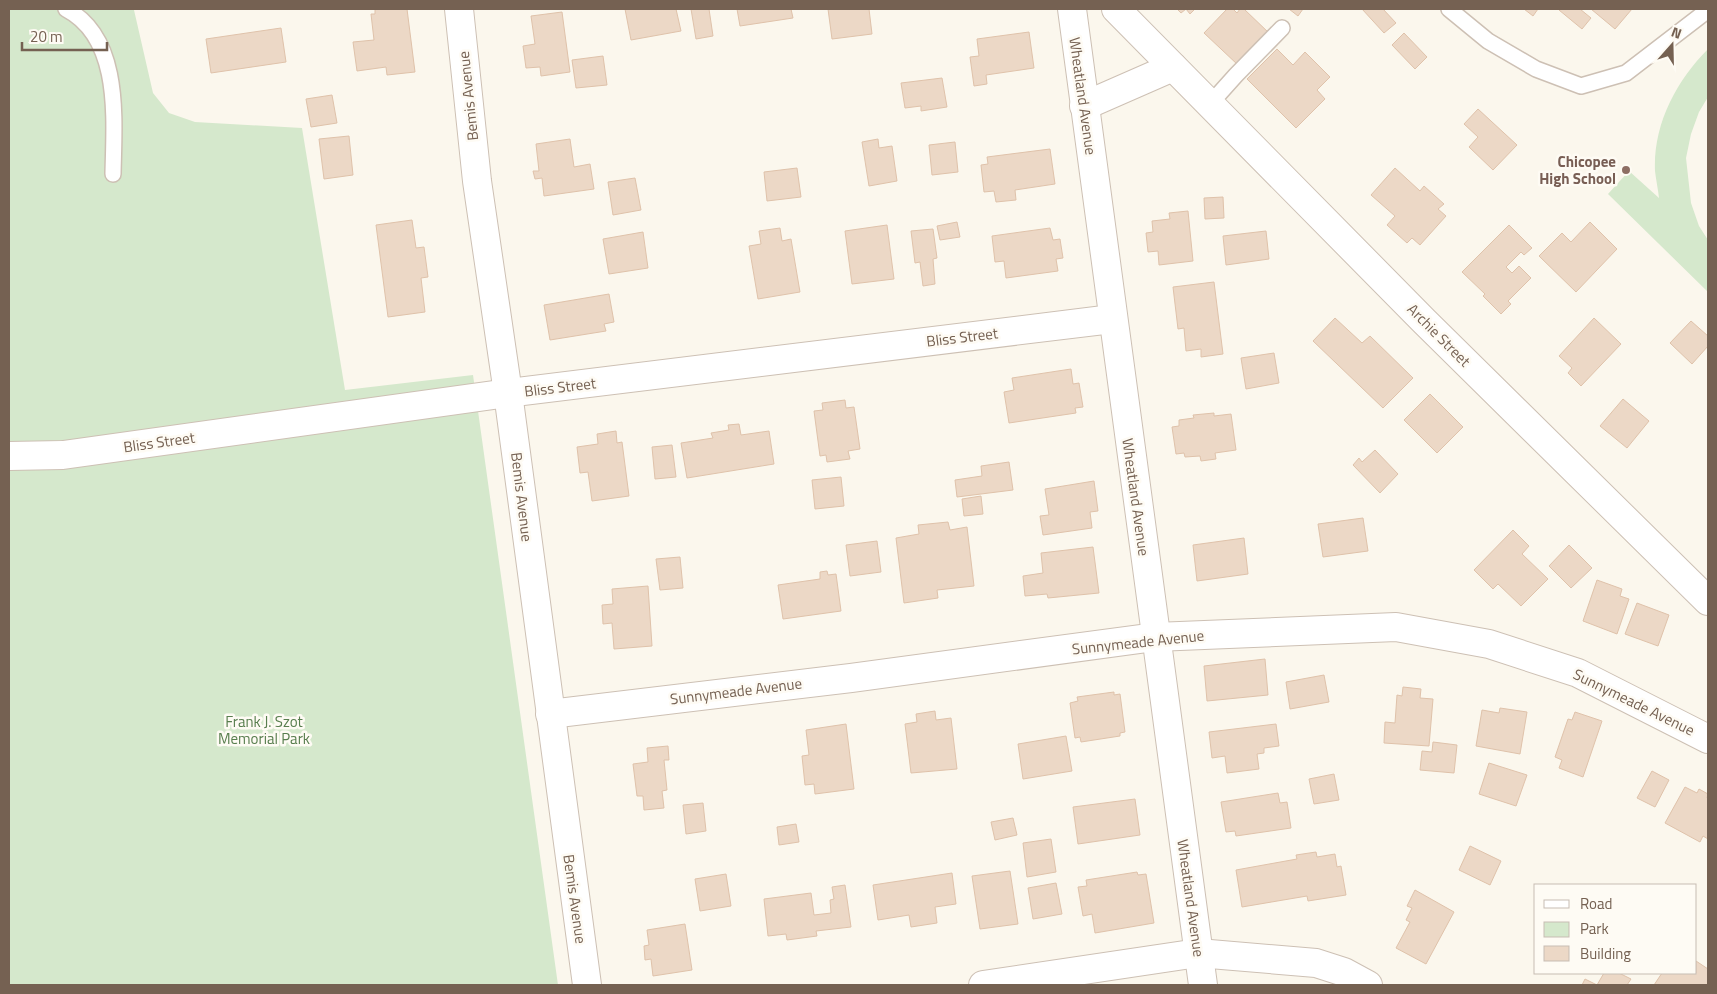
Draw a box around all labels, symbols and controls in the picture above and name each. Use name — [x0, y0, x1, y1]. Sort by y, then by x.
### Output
scale bar — [22, 20, 108, 52]
north arrow — [1647, 20, 1697, 70]
text: N — [1668, 21, 1685, 44]
text: 20 m — [30, 25, 63, 48]
street label: Wheatland Avenue — [1063, 36, 1103, 156]
street label: Bemis Avenue — [452, 50, 484, 142]
place label: Chicopee High School — [1539, 150, 1616, 190]
marker: Chicopee High School — [1620, 164, 1632, 176]
street label: Archie Street — [1402, 298, 1476, 372]
street label: Bliss Street — [925, 321, 1000, 353]
street label: Bliss Street — [523, 371, 598, 403]
street label: Bliss Street — [122, 426, 197, 458]
street label: Wheatland Avenue — [1116, 437, 1156, 557]
street label: Bemis Avenue — [505, 451, 539, 543]
street label: Sunnymeade Avenue — [1071, 624, 1205, 660]
street label: Sunnymeade Avenue — [1569, 663, 1699, 741]
street label: Sunnymeade Avenue — [669, 671, 803, 711]
park label: Frank J. Szot Memorial Park — [218, 710, 310, 750]
street label: Wheatland Avenue — [1171, 838, 1211, 958]
street label: Bemis Avenue — [557, 853, 593, 945]
legend — [1534, 884, 1697, 974]
text: Road — [1580, 892, 1612, 915]
text: Park — [1580, 917, 1609, 940]
text: Building — [1580, 942, 1631, 965]

